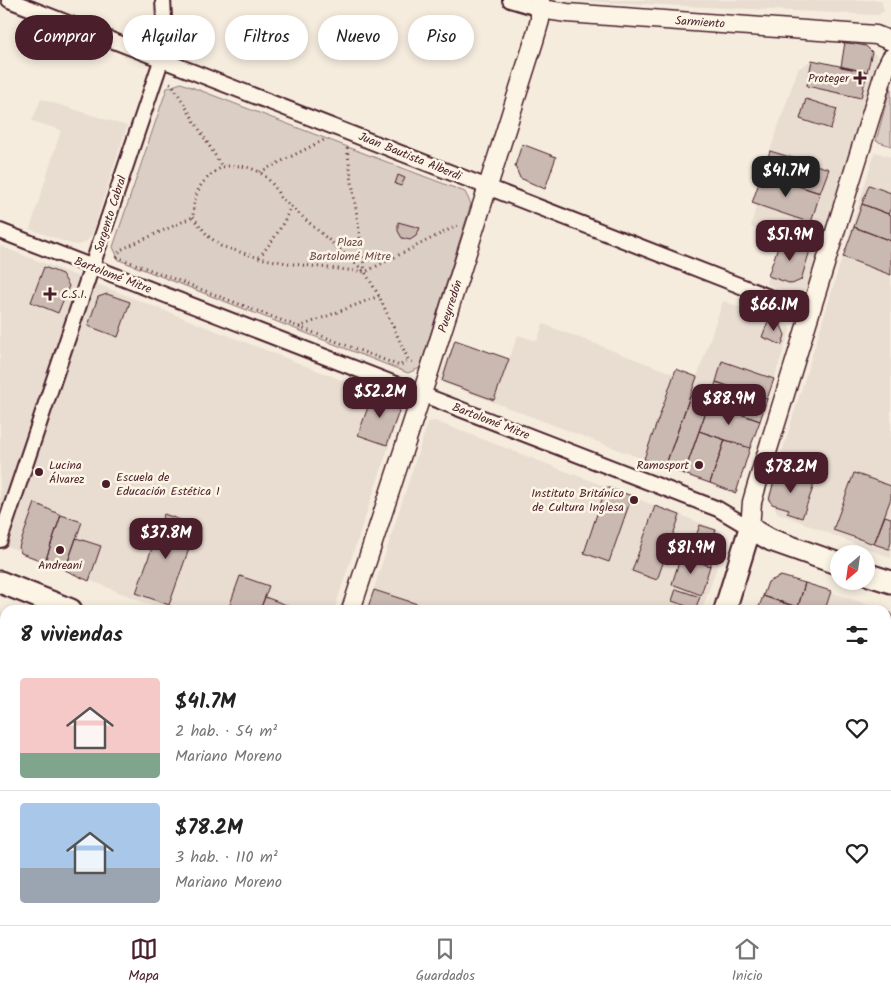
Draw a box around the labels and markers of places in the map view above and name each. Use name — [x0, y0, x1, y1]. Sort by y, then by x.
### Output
place label: Proteger — [808, 69, 850, 88]
marker: Proteger — [853, 71, 867, 85]
pin: $41.7M — [745, 156, 827, 198]
pin: $51.9M — [749, 220, 831, 262]
place label: C.S.I. — [61, 285, 87, 304]
marker: C.S.I. — [43, 287, 57, 301]
pin: $66.1M — [733, 290, 815, 332]
pin: $52.2M — [339, 376, 421, 419]
pin: $88.9M — [688, 384, 770, 426]
pin: $78.2M — [750, 452, 832, 494]
place label: Lucina Álvarez — [49, 456, 85, 489]
place label: Ramosport — [636, 456, 689, 475]
marker: Ramosport — [693, 459, 705, 471]
marker: Lucina Álvarez — [33, 466, 45, 478]
place label: Escuela de Educación Estética 1 — [116, 468, 220, 501]
marker: Escuela de Educación Estética 1 — [100, 478, 112, 490]
place label: Instituto Británico de Cultura Inglesa — [531, 484, 624, 517]
marker: Instituto Británico de Cultura Inglesa — [628, 494, 640, 506]
pin: $37.8M — [125, 518, 207, 560]
pin: $81.9M — [650, 532, 732, 575]
marker: Andreani — [54, 544, 66, 556]
place label: Andreani — [38, 556, 83, 575]

